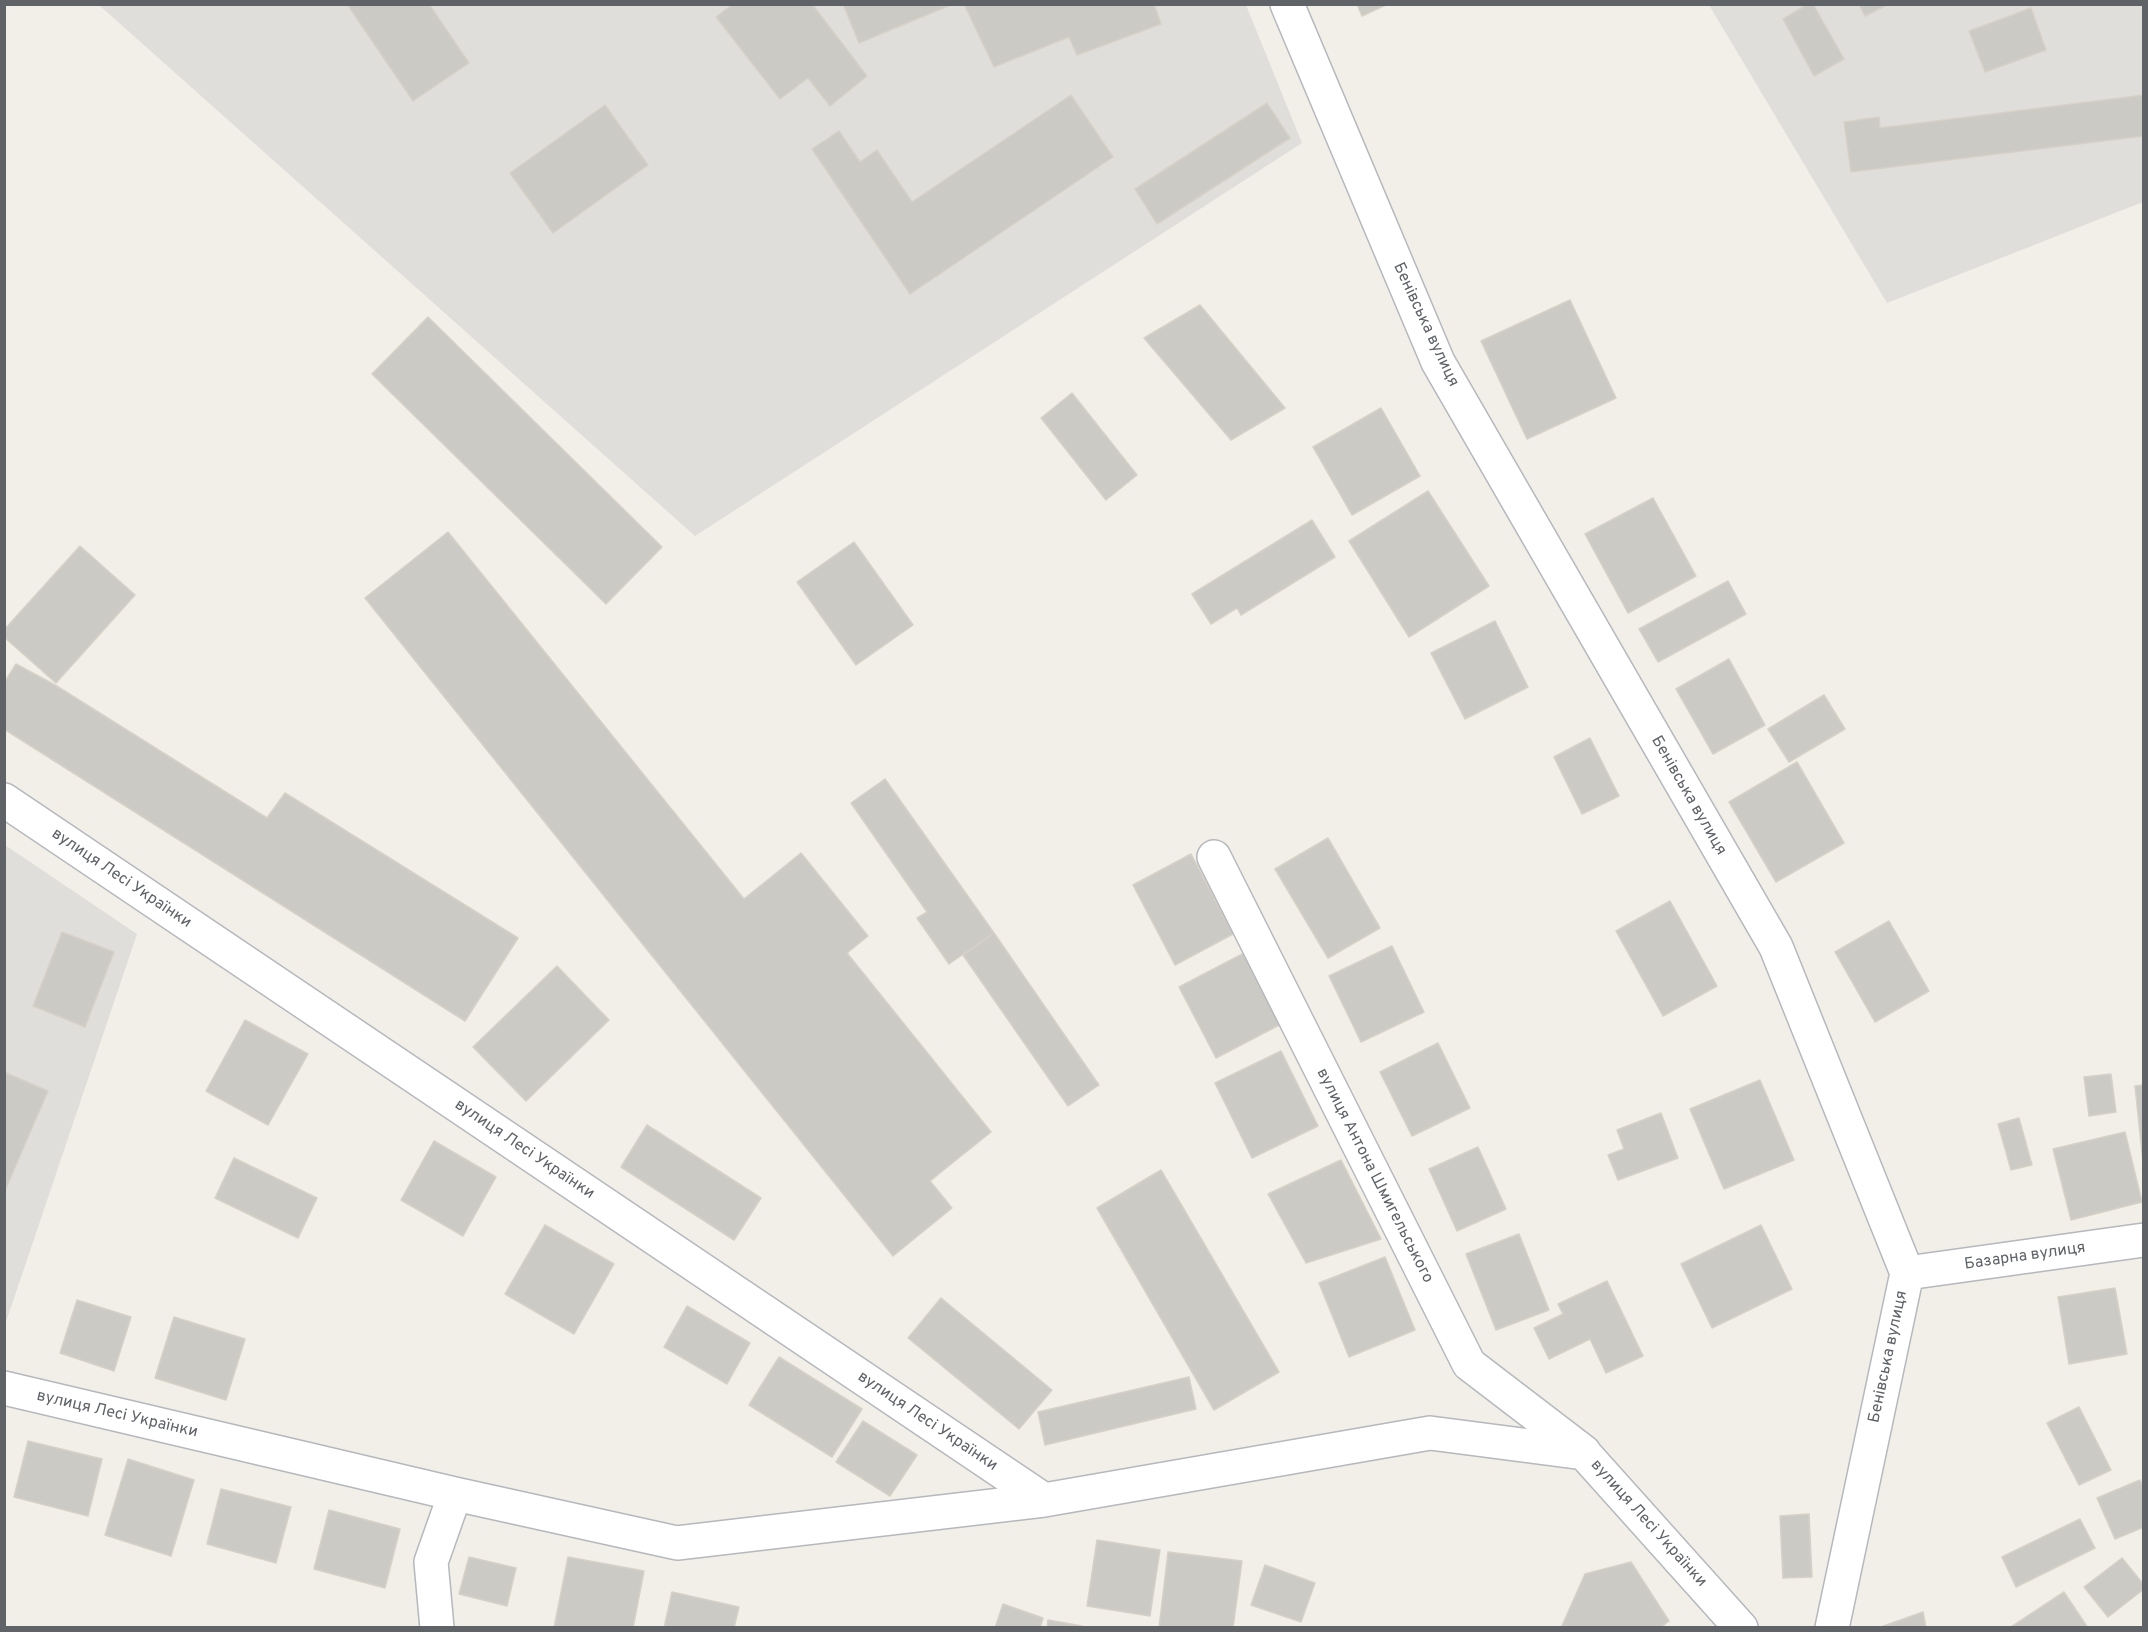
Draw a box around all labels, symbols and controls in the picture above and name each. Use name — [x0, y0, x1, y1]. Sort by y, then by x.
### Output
street label: Бенівська вулиця — [1388, 260, 1462, 390]
street label: Бенівська вулиця — [1646, 733, 1730, 859]
street label: вулиця Лесі Українки — [47, 825, 195, 933]
street label: вулиця Антона Шмигельського — [1311, 1065, 1437, 1287]
street label: вулиця Лесі Українки — [450, 1096, 598, 1204]
street label: Базарна вулиця — [1963, 1239, 2087, 1275]
street label: Бенівська вулиця — [1866, 1289, 1912, 1425]
street label: вулиця Лесі Українки — [853, 1368, 1001, 1476]
street label: вулиця Лесі Українки — [35, 1387, 199, 1443]
street label: вулиця Лесі Українки — [1586, 1456, 1710, 1592]

